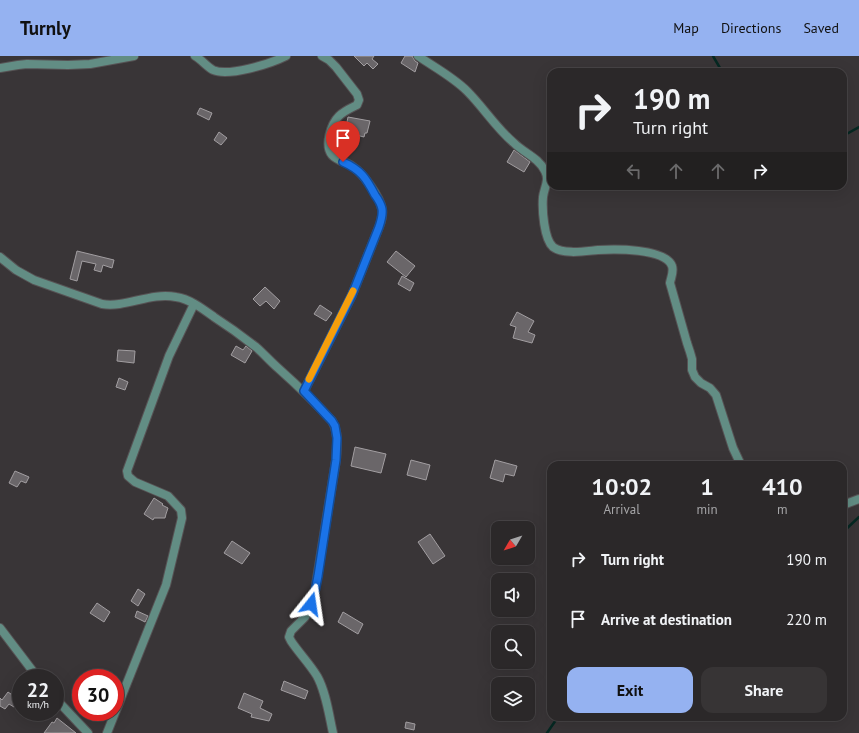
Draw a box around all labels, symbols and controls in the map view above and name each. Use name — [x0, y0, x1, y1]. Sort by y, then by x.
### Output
text: Turnly — [20, 16, 71, 40]
text: Map — [673, 19, 699, 37]
text: Directions — [721, 19, 781, 37]
text: Saved — [803, 19, 839, 37]
text: 190 m — [633, 80, 710, 117]
icon: right — [567, 84, 619, 136]
text: Turn right — [633, 116, 708, 139]
pin — [326, 121, 360, 162]
icon: arrive — [332, 127, 354, 149]
icon: left — [623, 160, 645, 182]
icon: ahead — [665, 160, 687, 182]
icon: ahead — [707, 160, 729, 182]
icon: right — [749, 160, 771, 182]
text: 10:02 — [591, 471, 652, 502]
text: 1 — [700, 471, 714, 502]
text: 410 — [762, 471, 803, 502]
text: Arrival — [604, 501, 640, 518]
text: min — [696, 501, 718, 518]
text: m — [777, 501, 788, 518]
north arrow — [491, 521, 535, 565]
map controls — [491, 521, 535, 721]
icon: right — [567, 548, 589, 570]
text: Turn right — [601, 550, 664, 569]
text: 190 m — [786, 550, 827, 569]
button: sound — [491, 573, 535, 617]
position arrow — [290, 583, 332, 625]
icon: arrive — [567, 608, 589, 630]
text: Arrive at destination — [601, 610, 732, 629]
text: 220 m — [786, 610, 827, 629]
button: search — [491, 625, 535, 669]
button: Exit — [567, 667, 693, 713]
button: Share — [701, 667, 827, 713]
speed limit sign: 30 — [72, 669, 124, 721]
text: 22 — [27, 677, 49, 703]
button: layers — [491, 677, 535, 721]
text: km/h — [27, 698, 49, 711]

